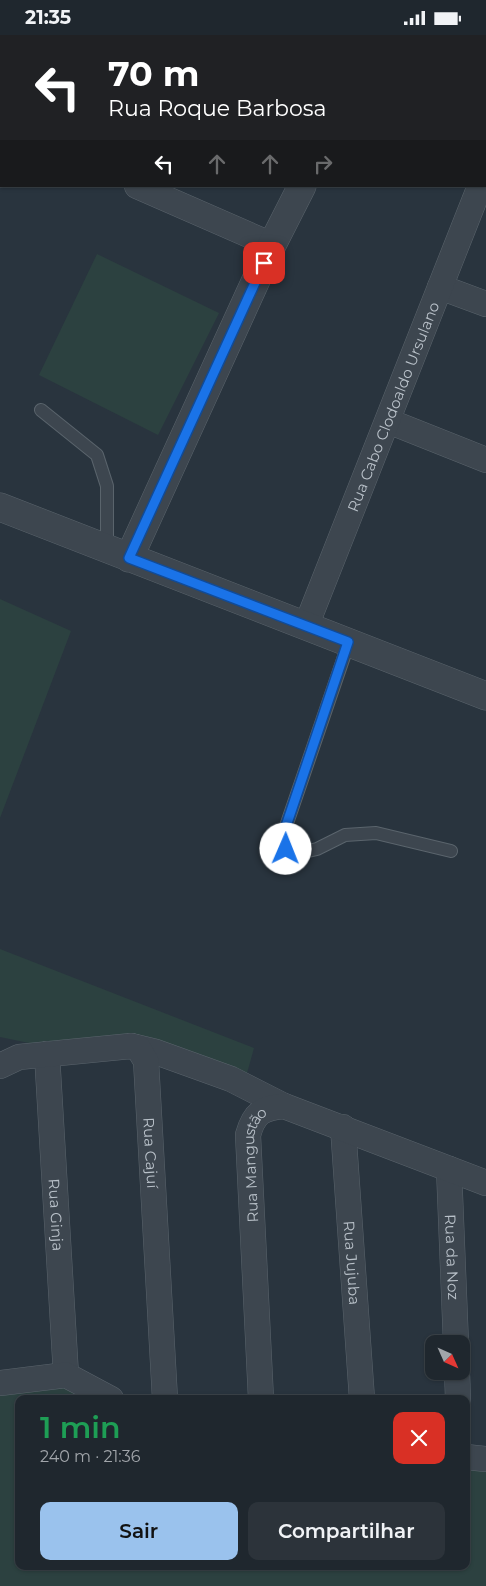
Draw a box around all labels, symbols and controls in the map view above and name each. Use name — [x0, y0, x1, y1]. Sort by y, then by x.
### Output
text: 21:35 — [25, 6, 71, 29]
text: 70 m — [108, 52, 199, 95]
icon: left — [25, 55, 90, 120]
text: Rua Roque Barbosa — [108, 95, 327, 122]
icon: left — [150, 150, 178, 178]
icon: ahead — [203, 150, 231, 178]
icon: ahead — [256, 150, 284, 178]
icon: right — [309, 150, 337, 178]
pin — [243, 242, 285, 284]
icon: arrive — [250, 249, 278, 277]
street label: Rua Cabo Clodoaldo Ursulano — [343, 299, 443, 514]
position arrow — [259, 822, 311, 874]
street label: Rua Mangustão — [239, 1102, 270, 1223]
street label: Rua Cajuí — [140, 1117, 163, 1190]
street label: Rua Ginja — [45, 1178, 68, 1251]
street label: Rua da Noz — [441, 1214, 464, 1301]
street label: Rua Jujuba — [340, 1220, 365, 1306]
north arrow — [425, 1335, 470, 1380]
map controls — [425, 1335, 470, 1380]
text: 1 min — [40, 1409, 121, 1446]
button: close — [393, 1412, 445, 1464]
text: 240 m · 21:36 — [40, 1447, 141, 1466]
button: Sair — [40, 1502, 238, 1560]
button: Compartilhar — [248, 1502, 445, 1560]

